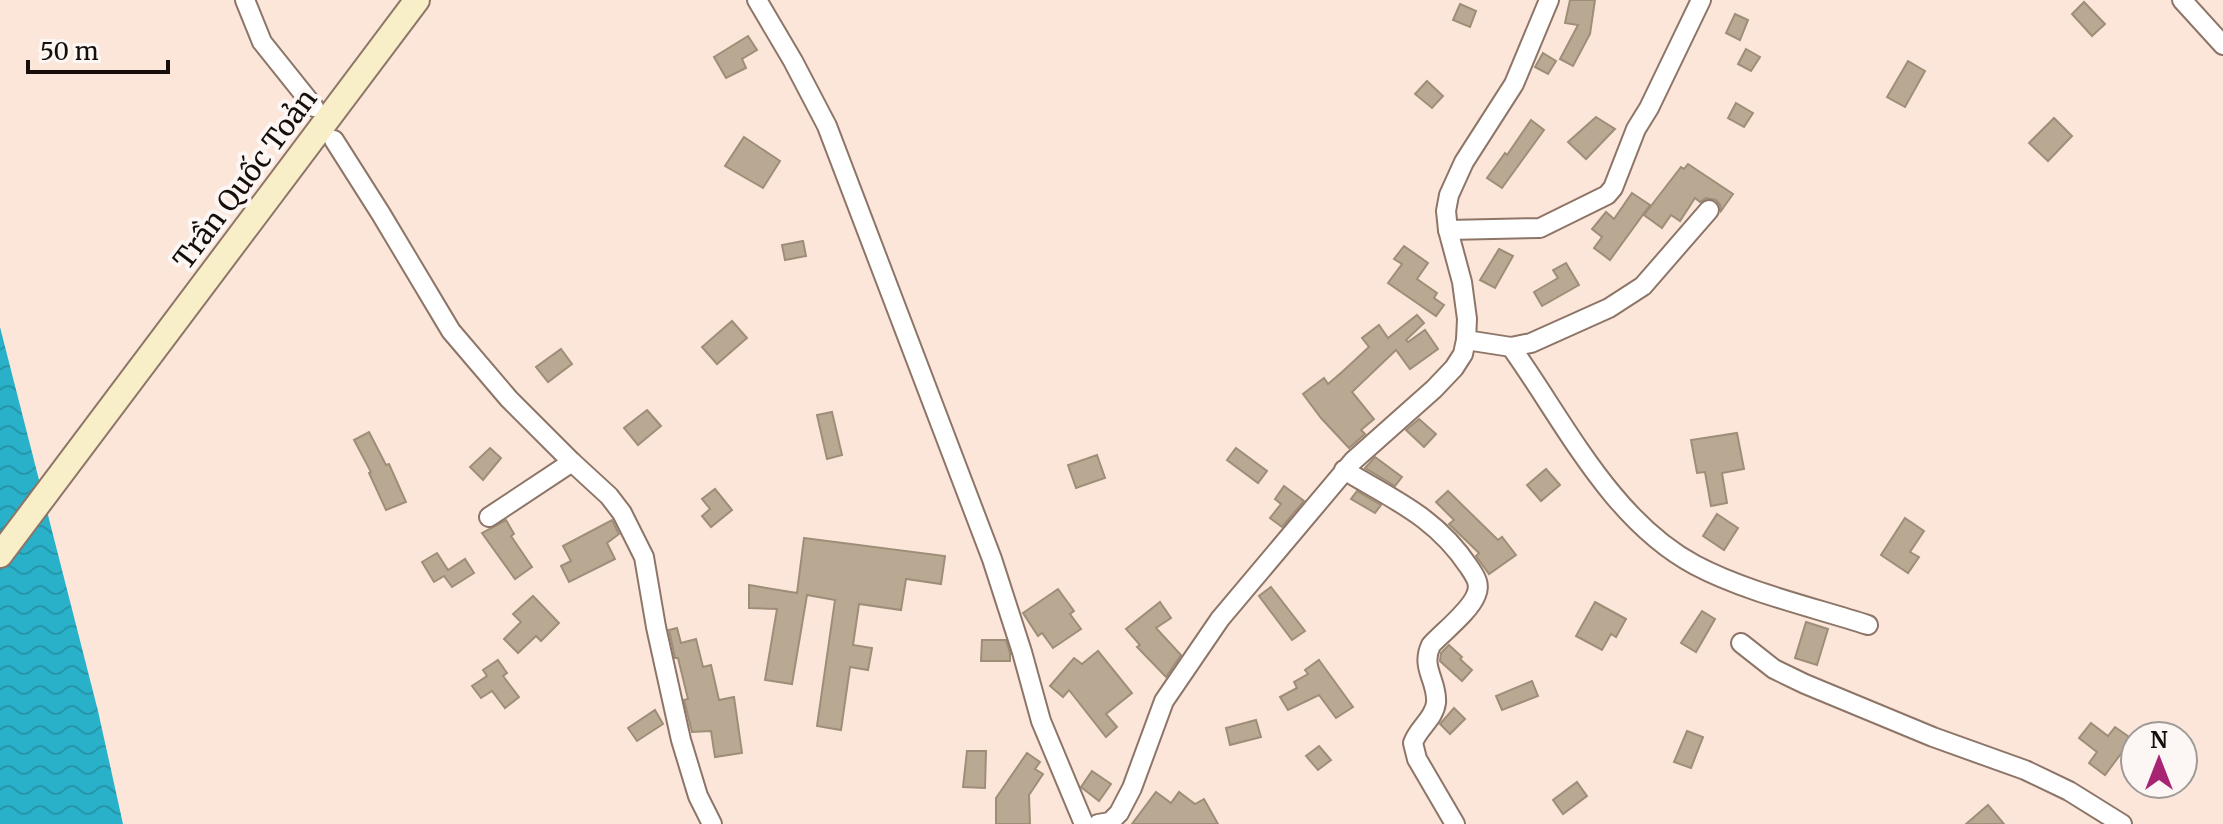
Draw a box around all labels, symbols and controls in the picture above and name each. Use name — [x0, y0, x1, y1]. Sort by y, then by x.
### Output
scale bar — [28, 24, 168, 74]
text: 50 m — [40, 36, 99, 67]
street label: Trần Quốc Toản — [165, 82, 325, 276]
north arrow — [2119, 720, 2199, 800]
text: N — [2150, 726, 2168, 754]

